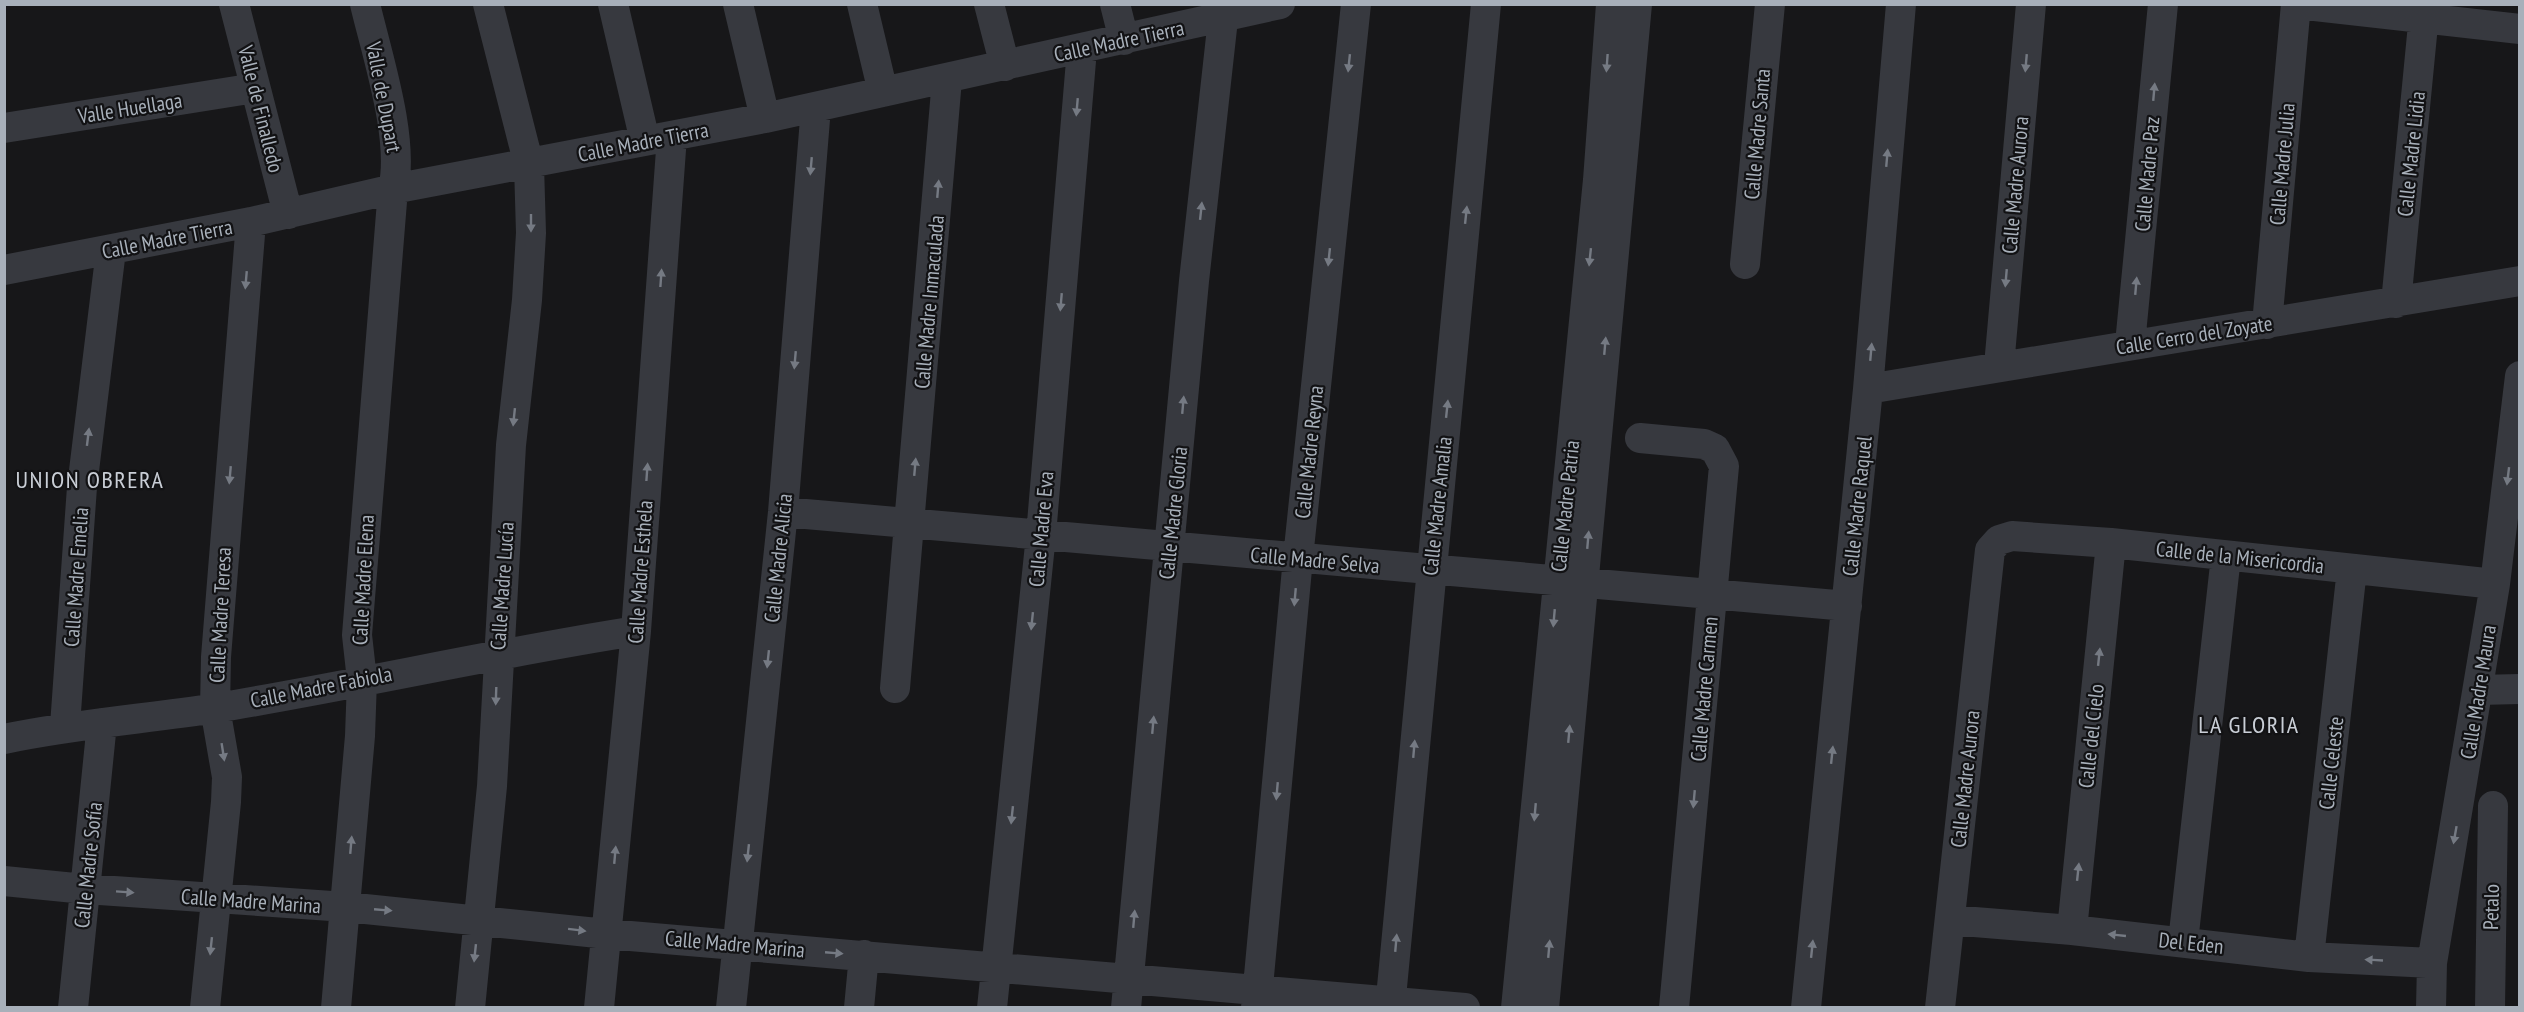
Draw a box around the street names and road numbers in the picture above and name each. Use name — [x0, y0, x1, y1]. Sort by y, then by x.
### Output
street label: Calle Madre Tierra — [1051, 14, 1187, 68]
street label: Valle de Dupart — [360, 38, 408, 155]
street label: Valle de Finalledo — [232, 42, 290, 175]
street label: Calle Madre Santa — [1738, 67, 1776, 201]
street label: Valle Huellaga — [75, 86, 184, 130]
street label: Calle Madre Lidia — [2391, 90, 2431, 218]
street label: Calle Madre Julia — [2263, 102, 2301, 226]
street label: Calle Madre Aurora — [1996, 115, 2034, 255]
street label: Calle Madre Paz — [2129, 115, 2165, 233]
street label: Calle Madre Tierra — [575, 116, 711, 168]
street label: Calle Madre Tierra — [99, 213, 235, 265]
street label: Calle Madre Inmaculada — [908, 214, 950, 390]
street label: Calle Cerro del Zoyate — [2114, 309, 2274, 361]
street label: Calle Madre Reyna — [1289, 384, 1329, 520]
street label: Calle Madre Amalia — [1416, 435, 1458, 577]
street label: Calle Madre Raquel — [1836, 435, 1878, 577]
street label: Calle Madre Patria — [1545, 439, 1585, 573]
street label: Calle Madre Gloria — [1153, 445, 1193, 581]
street label: Calle Madre Eva — [1022, 470, 1060, 588]
street label: Calle Madre Alicia — [758, 492, 798, 624]
street label: Calle Madre Esthela — [622, 499, 658, 645]
street label: Calle Madre Emelia — [58, 506, 94, 648]
street label: Calle Madre Elena — [346, 514, 380, 646]
street label: Calle Madre Lucía — [484, 521, 520, 651]
street label: Calle de la Misericordia — [2155, 535, 2325, 579]
street label: Calle Madre Selva — [1249, 541, 1381, 579]
street label: Calle Madre Teresa — [203, 547, 237, 683]
street label: Calle Madre Carmen — [1684, 615, 1724, 763]
street label: Calle Madre Maura — [2454, 623, 2502, 761]
street label: Calle Madre Fabiola — [248, 660, 394, 714]
street label: Calle del Cielo — [2072, 683, 2110, 789]
street label: Calle Madre Aurora — [1944, 709, 1986, 849]
street label: Calle Celeste — [2313, 715, 2349, 811]
street label: Calle Madre Sofía — [68, 801, 108, 929]
street label: Calle Madre Marina — [180, 883, 322, 919]
street label: Petalo — [2477, 884, 2505, 930]
street label: Calle Madre Marina — [664, 924, 806, 964]
street label: Del Eden — [2157, 926, 2225, 960]

